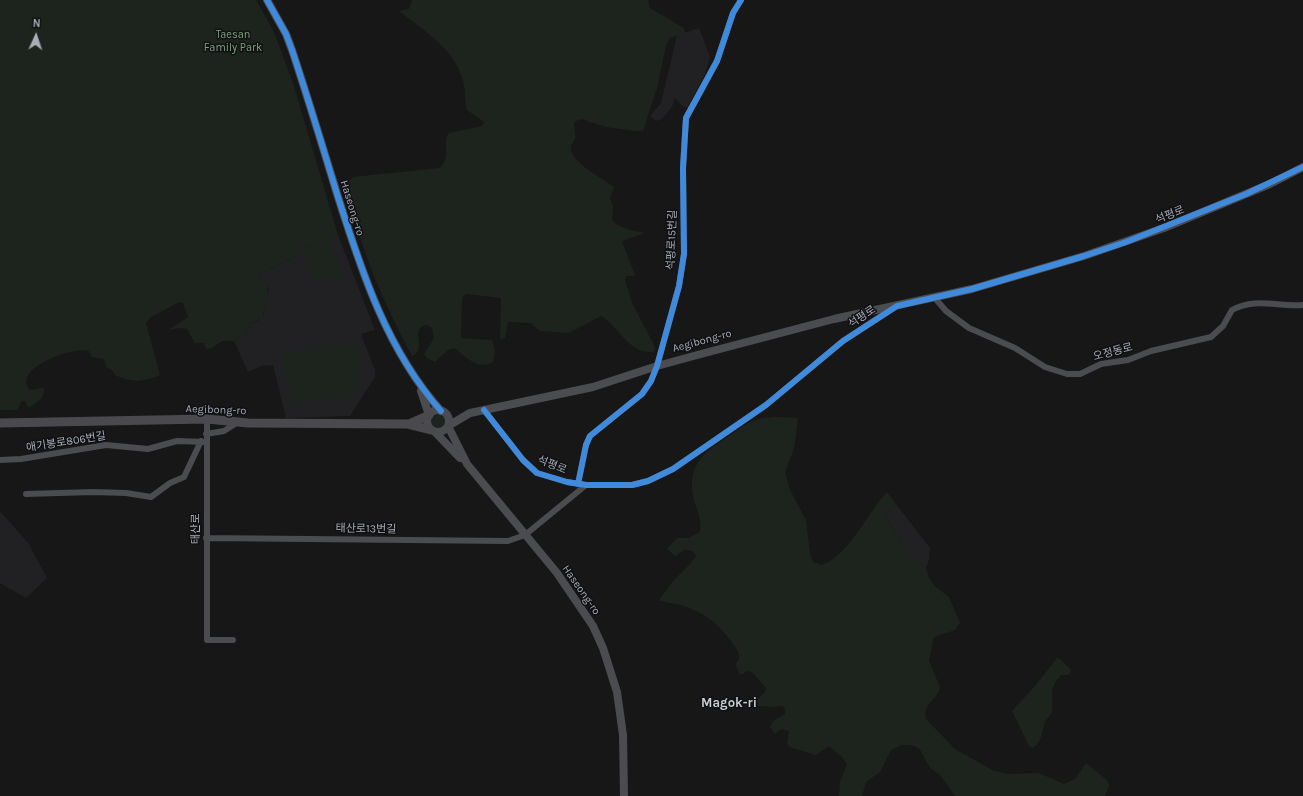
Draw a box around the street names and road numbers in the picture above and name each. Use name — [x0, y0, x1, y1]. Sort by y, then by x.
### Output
street label: Haseong-ro — [337, 179, 367, 237]
street label: 석평로 — [1153, 203, 1187, 227]
street label: 석평로15번길 — [664, 210, 680, 270]
street label: 석평로 — [846, 303, 878, 331]
street label: Aegibong-ro — [671, 327, 733, 355]
street label: 오정동로 — [1092, 340, 1134, 364]
street label: Aegibong-ro — [185, 402, 247, 418]
street label: 애기봉로806번길 — [25, 429, 107, 455]
street label: 석평로 — [535, 453, 569, 477]
street label: 태산로 — [189, 514, 203, 544]
street label: 태산로13번길 — [336, 522, 396, 536]
street label: Haseong-ro — [559, 563, 603, 617]

